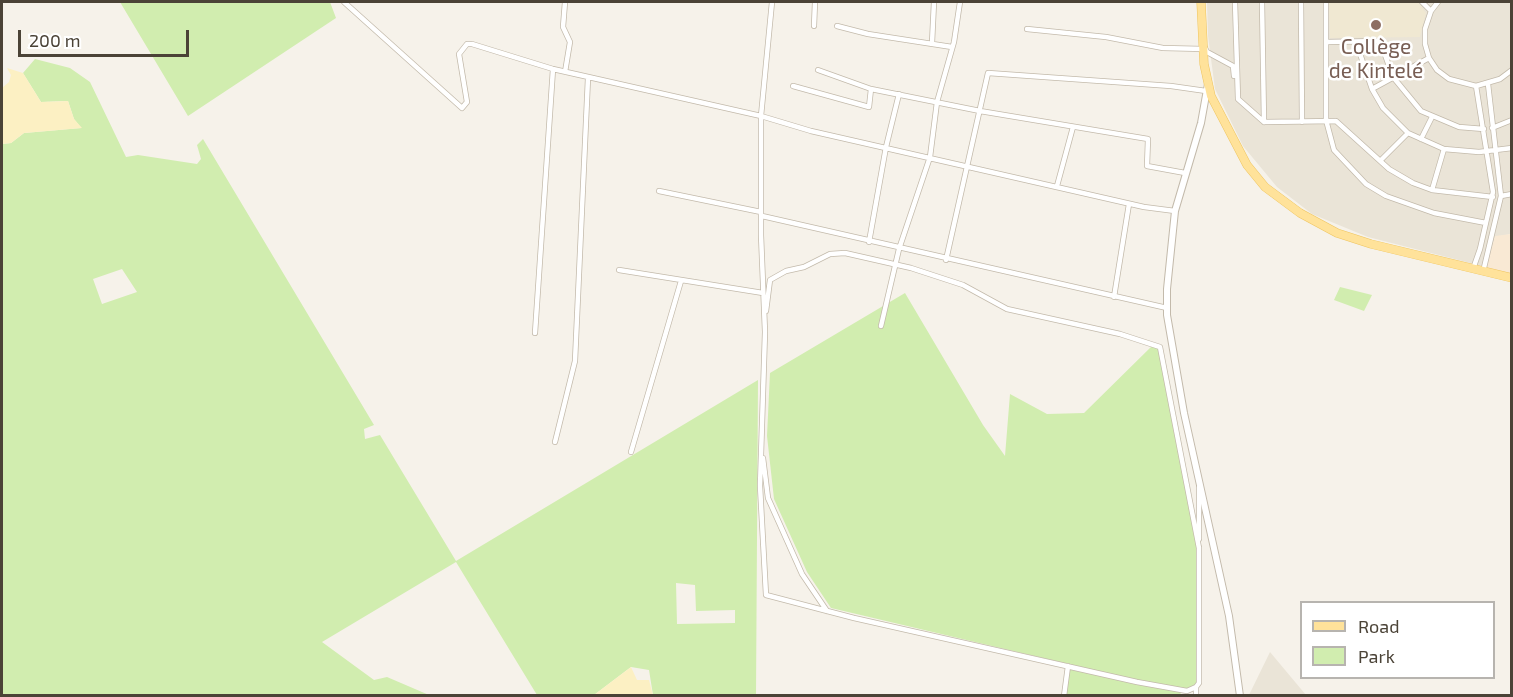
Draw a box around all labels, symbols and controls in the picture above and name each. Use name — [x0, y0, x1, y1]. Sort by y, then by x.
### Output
scale bar — [21, 18, 192, 56]
marker: Collège de Kintelé — [1369, 18, 1383, 32]
text: 200 m — [29, 29, 81, 51]
place label: Collège de Kintelé — [1329, 34, 1423, 84]
legend — [1300, 601, 1495, 679]
text: Road — [1358, 615, 1399, 637]
text: Park — [1358, 645, 1395, 667]

